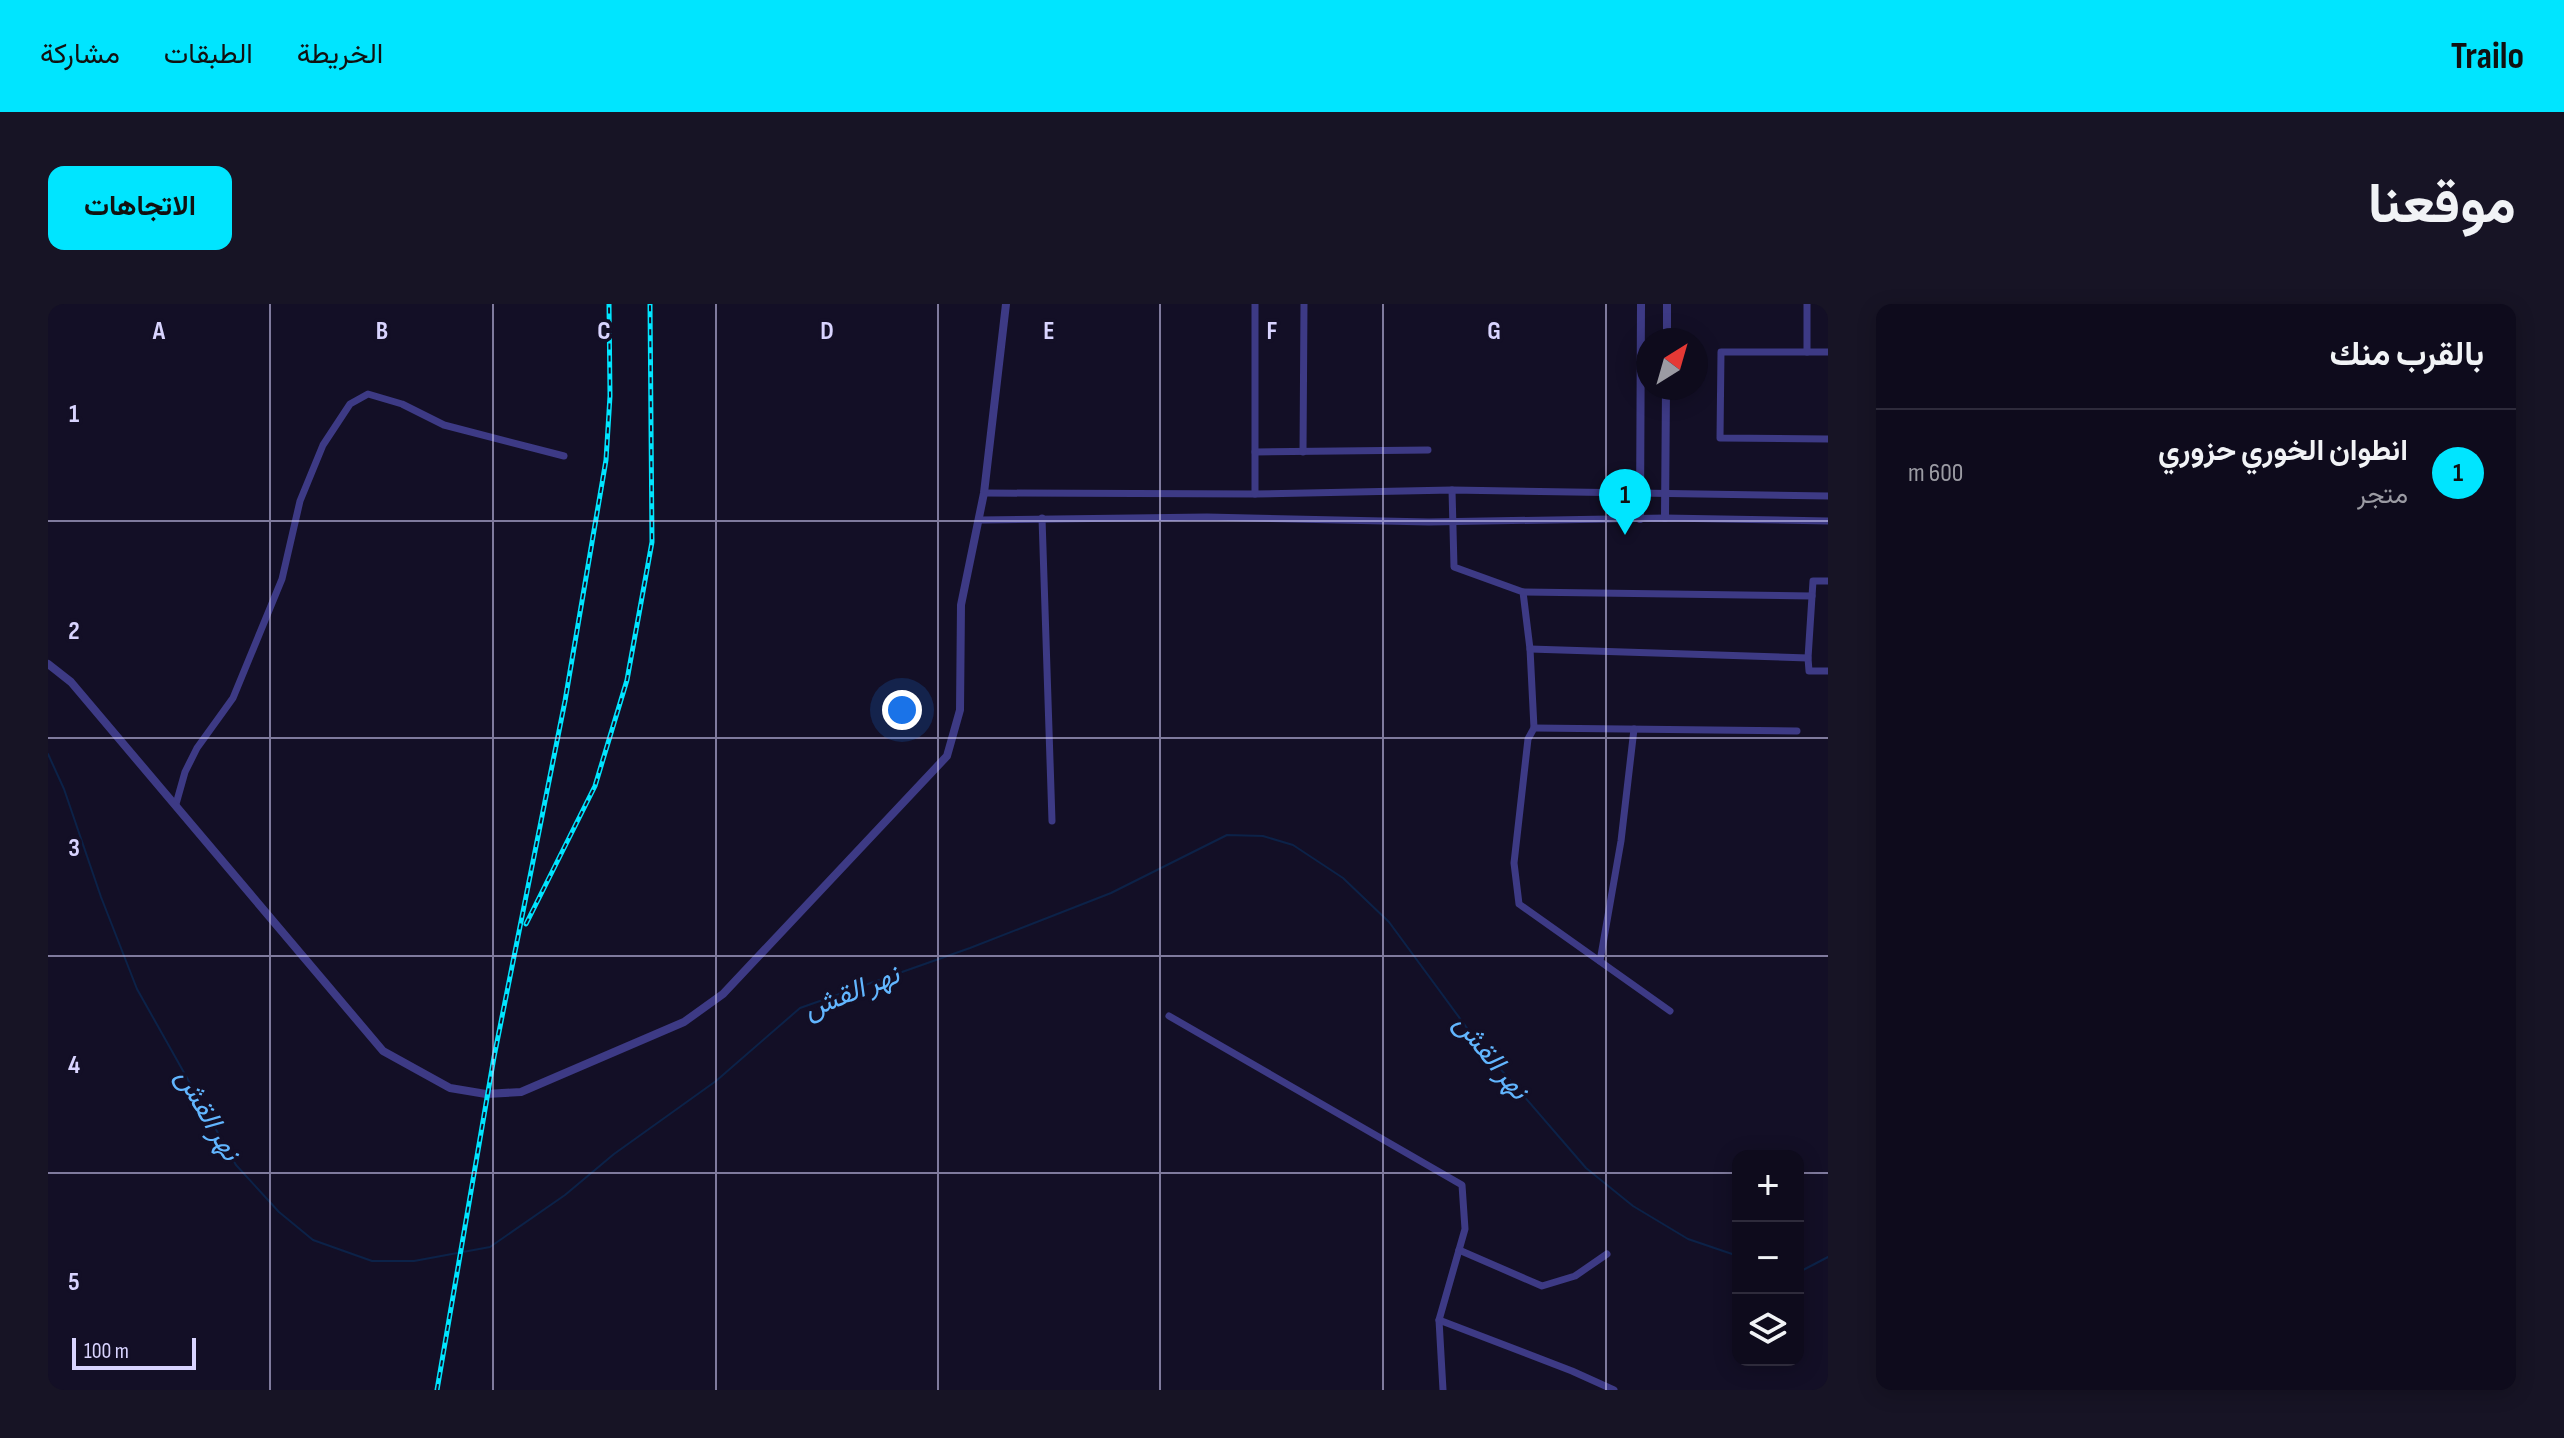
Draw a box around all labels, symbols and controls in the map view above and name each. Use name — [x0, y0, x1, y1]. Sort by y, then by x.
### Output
text: Trailo — [2451, 34, 2524, 79]
text: مشاركة — [40, 38, 120, 71]
text: الطبقات — [164, 38, 253, 71]
text: الخريطة — [297, 38, 383, 71]
button: الاتجاهات — [48, 166, 232, 250]
text: موقعنا — [2368, 172, 2516, 239]
text: A — [152, 316, 166, 347]
text: B — [376, 316, 388, 347]
text: C — [597, 316, 611, 347]
text: D — [820, 316, 834, 347]
text: E — [1043, 316, 1055, 347]
text: F — [1267, 316, 1278, 347]
text: G — [1487, 316, 1501, 347]
north arrow — [1636, 328, 1708, 400]
text: بالقرب منك — [2329, 334, 2484, 375]
text: 1 — [69, 399, 79, 430]
text: انطوان الخوري حزوري — [2158, 433, 2408, 469]
text: 600 m — [1908, 458, 1963, 489]
text: 1 — [2453, 458, 2463, 489]
pin: 1 — [1599, 469, 1651, 535]
text: متجر — [2357, 480, 2408, 511]
text: 2 — [68, 616, 80, 647]
your location — [882, 690, 922, 730]
text: 3 — [68, 833, 80, 864]
water label: نهر القش — [799, 958, 906, 1026]
water label: نهر القش — [1446, 1008, 1536, 1108]
text: 4 — [68, 1050, 80, 1081]
water label: نهر القش — [168, 1063, 248, 1168]
map controls — [1732, 1150, 1804, 1366]
button: + — [1732, 1150, 1804, 1222]
button: − — [1732, 1222, 1804, 1294]
text: 5 — [68, 1267, 80, 1298]
button: layers — [1732, 1294, 1804, 1366]
scale bar — [72, 1334, 196, 1370]
text: 100 m — [84, 1338, 129, 1365]

